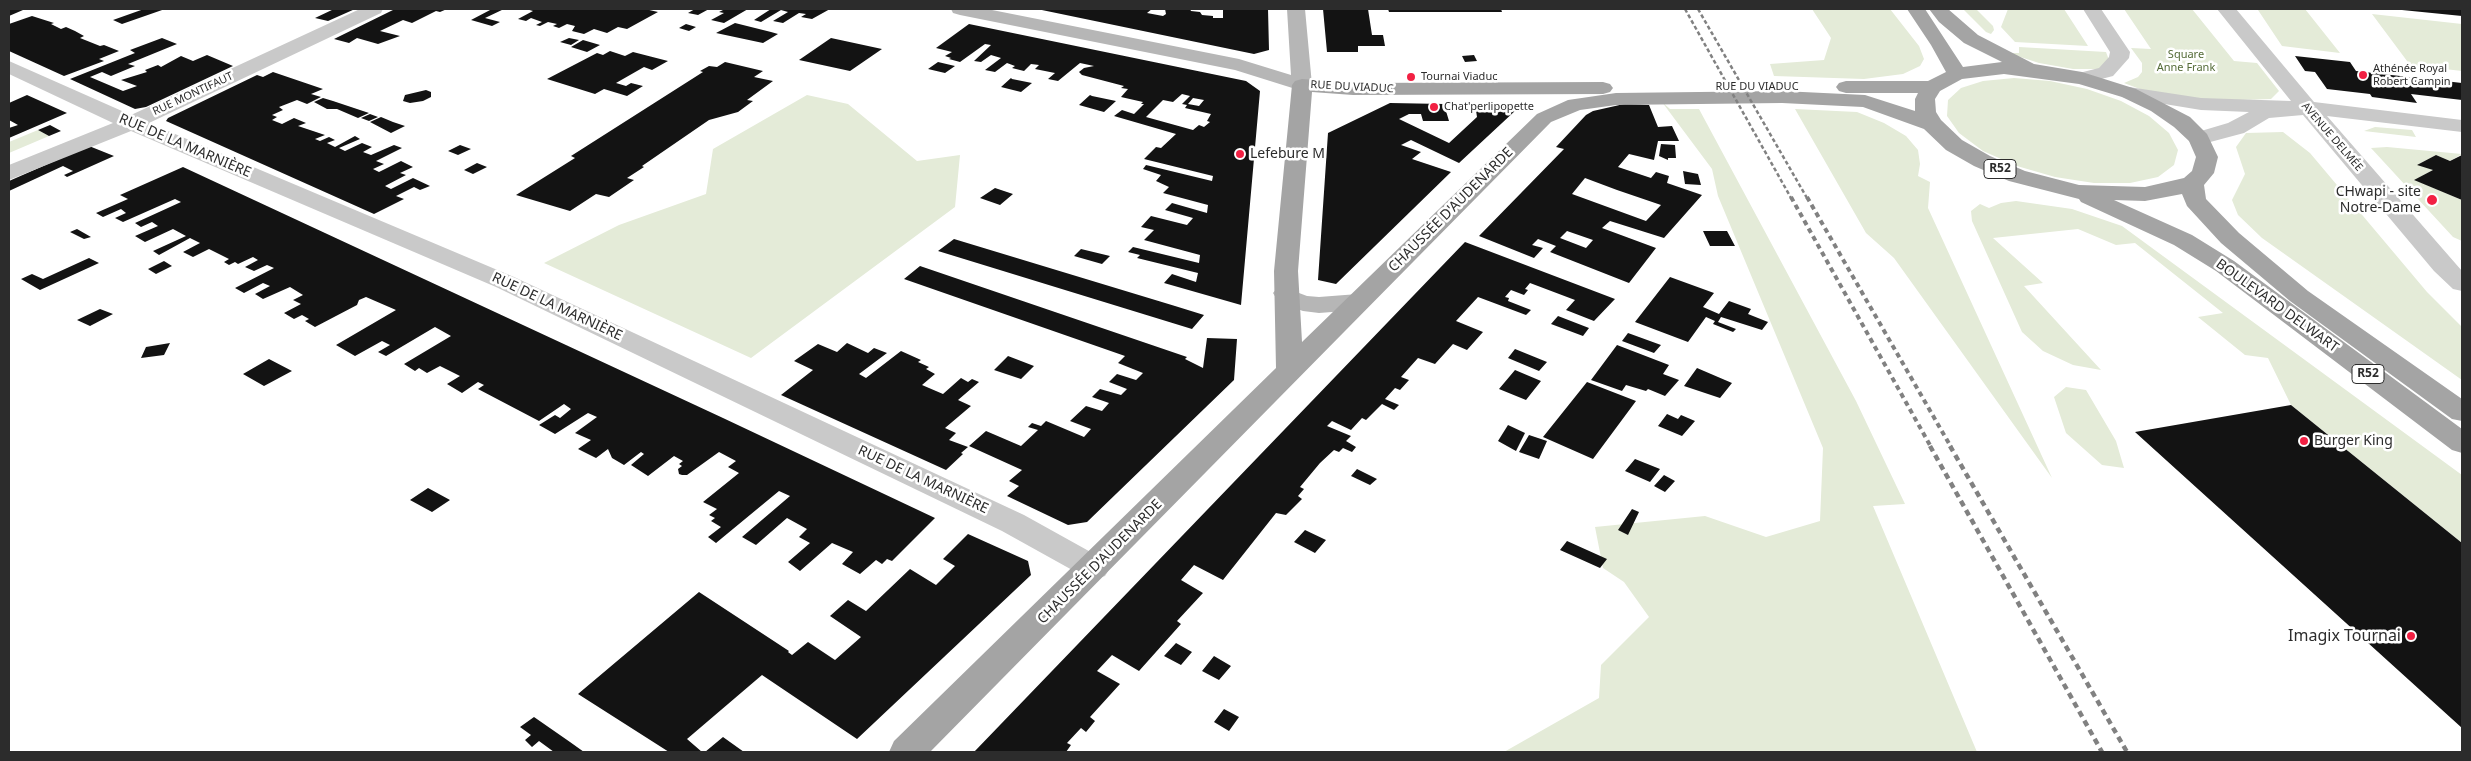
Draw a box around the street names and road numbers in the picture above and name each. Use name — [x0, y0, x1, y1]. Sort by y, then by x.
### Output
street label: RUE MONTIFAUT — [151, 70, 235, 118]
street label: RUE DU VIADUC — [1310, 78, 1394, 96]
street label: RUE DU VIADUC — [1715, 80, 1799, 94]
street label: AVENUE DELMÉE — [2299, 100, 2365, 174]
street label: RUE DE LA MARNIÈRE — [116, 111, 254, 181]
street label: CHAUSSÉE D'AUDENARDE — [1385, 144, 1517, 276]
road number: R52 — [1984, 160, 2016, 178]
street label: BOULEVARD DELWART — [2212, 256, 2342, 356]
street label: RUE DE LA MARNIÈRE — [489, 269, 625, 345]
road number: R52 — [2352, 364, 2384, 384]
street label: RUE DE LA MARNIÈRE — [855, 442, 991, 518]
street label: CHAUSSÉE D'AUDENARDE — [1034, 496, 1166, 628]

